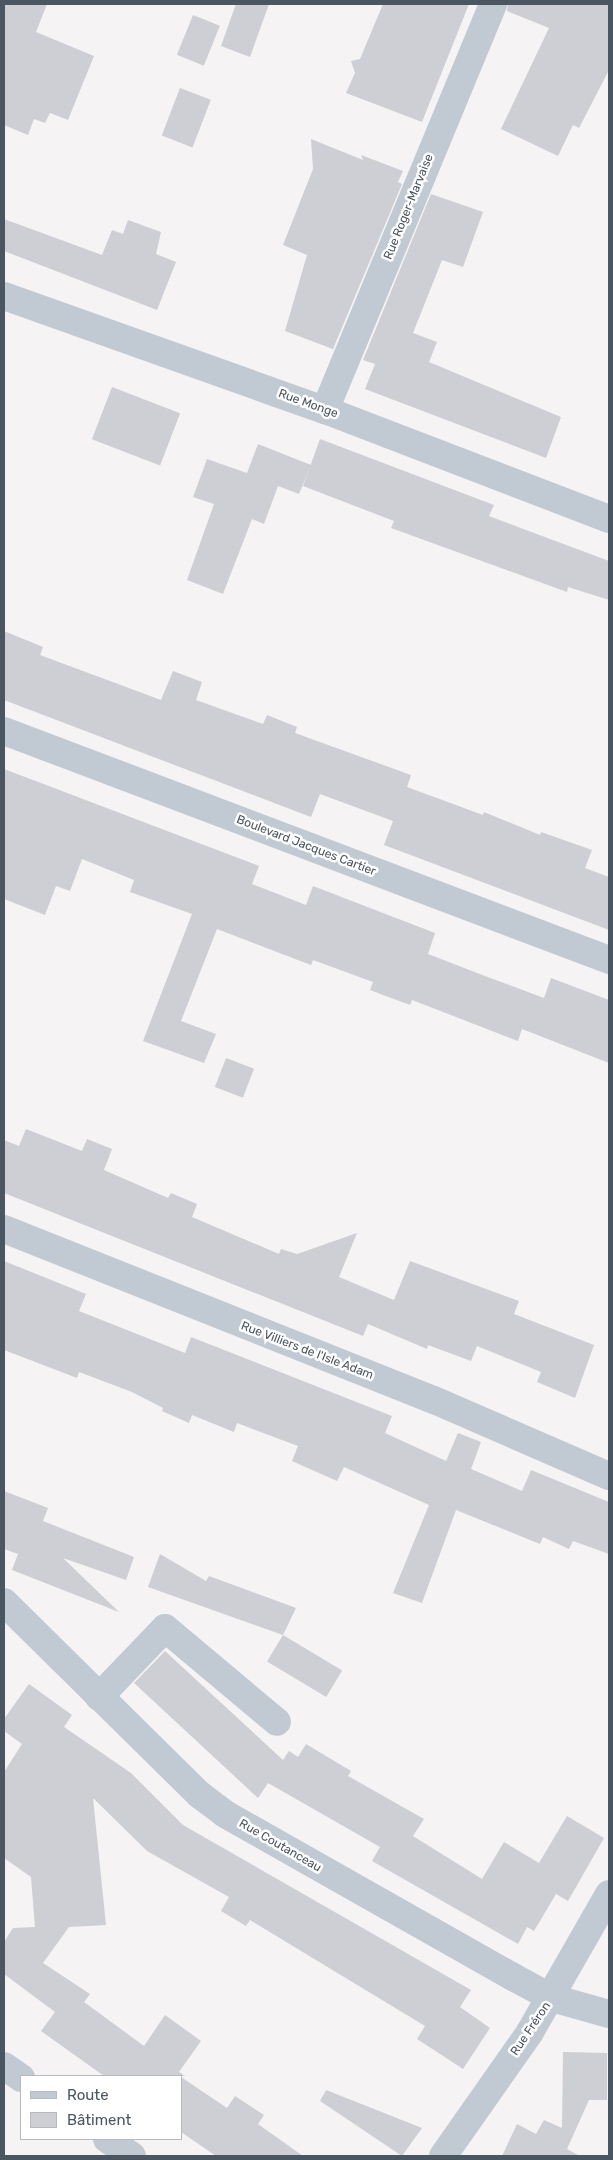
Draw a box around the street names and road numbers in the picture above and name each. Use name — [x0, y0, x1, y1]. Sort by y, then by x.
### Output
street label: Rue Roger-Marvaise — [381, 152, 437, 262]
street label: Rue Monge — [276, 387, 340, 421]
street label: Boulevard Jacques Cartier — [234, 813, 378, 879]
street label: Rue Villiers de l'Isle Adam — [238, 1319, 376, 1383]
street label: Rue Coutanceau — [236, 1817, 324, 1875]
street label: Rue Fréron — [508, 2000, 554, 2058]

